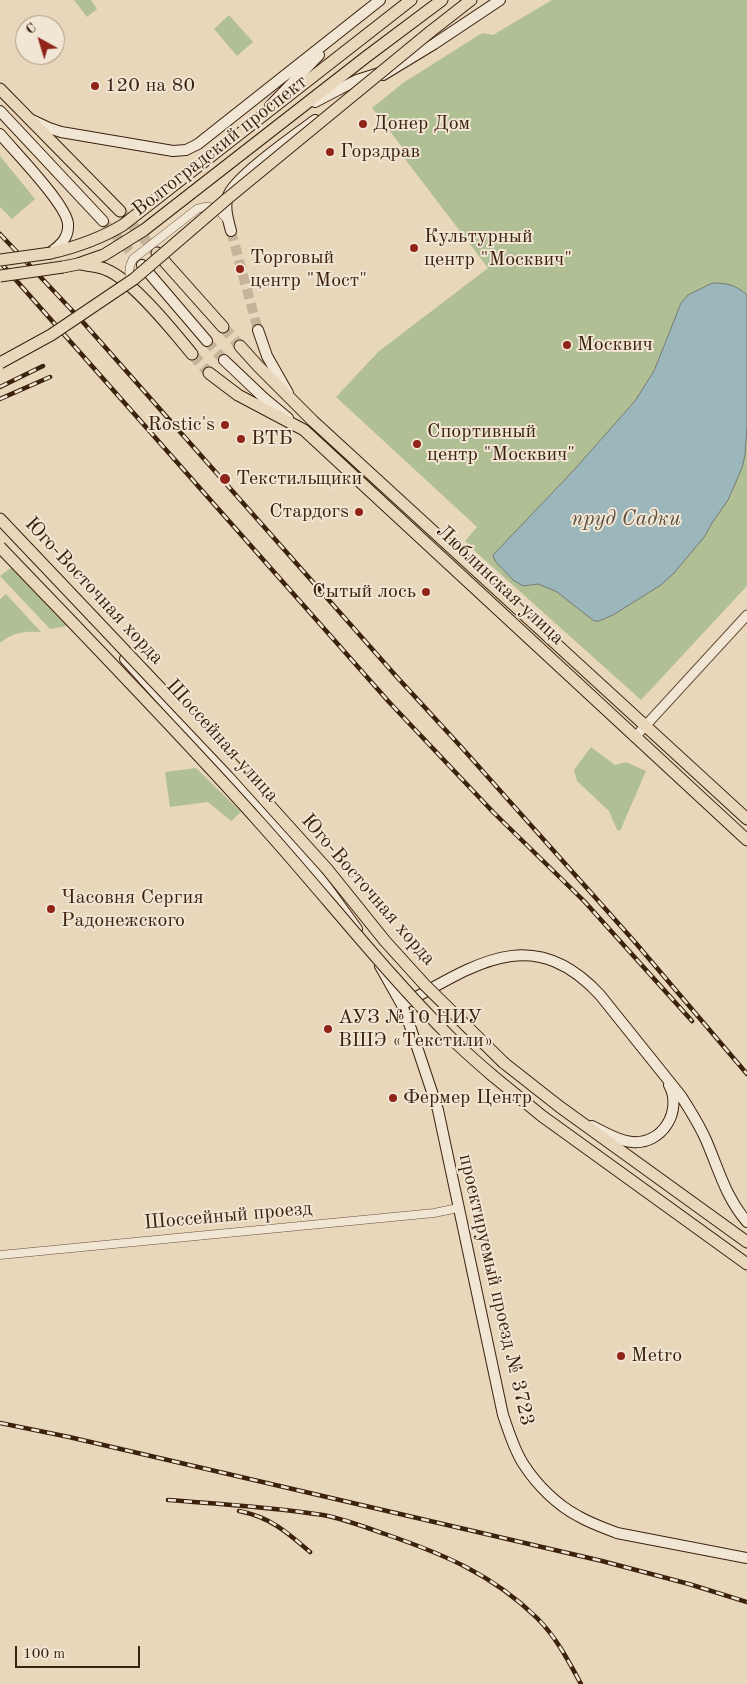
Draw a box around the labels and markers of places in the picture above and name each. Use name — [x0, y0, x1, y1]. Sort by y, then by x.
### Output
place label: 120 на 80 — [105, 74, 195, 98]
marker: 120 на 80 — [89, 80, 101, 92]
place label: Донер Дом — [373, 112, 470, 136]
marker: Донер Дом — [357, 118, 369, 130]
place label: Горздрав — [340, 140, 420, 164]
marker: Горздрав — [324, 146, 336, 158]
place label: Культурный центр "Москвич" — [424, 225, 572, 272]
marker: Культурный центр "Москвич" — [408, 242, 420, 254]
place label: Торговый центр "Мост" — [250, 246, 367, 293]
marker: Торговый центр "Мост" — [234, 263, 246, 275]
place label: Москвич — [577, 333, 653, 357]
marker: Москвич — [561, 339, 573, 351]
place label: Rostic's — [147, 413, 215, 437]
marker: Rostic's — [219, 419, 231, 431]
place label: Спортивный центр "Москвич" — [427, 420, 575, 467]
place label: ВТБ — [251, 427, 293, 451]
marker: ВТБ — [235, 433, 247, 445]
marker: Спортивный центр "Москвич" — [411, 438, 423, 450]
place label: Текстильщики — [236, 467, 362, 491]
marker: Текстильщики — [218, 472, 232, 486]
place label: Стардогs — [269, 500, 349, 524]
marker: Стардогs — [353, 506, 365, 518]
place label: Сытый лось — [312, 580, 416, 604]
marker: Сытый лось — [420, 586, 432, 598]
place label: Часовня Сергия Радонежского — [61, 886, 204, 933]
marker: Часовня Сергия Радонежского — [45, 903, 57, 915]
place label: АУЗ №10 НИУ ВШЭ «Текстили» — [338, 1006, 493, 1053]
marker: АУЗ №10 НИУ ВШЭ «Текстили» — [322, 1023, 334, 1035]
place label: Фермер Центр — [403, 1086, 532, 1110]
marker: Фермер Центр — [387, 1092, 399, 1104]
place label: Metro — [631, 1344, 682, 1368]
marker: Metro — [615, 1350, 627, 1362]

